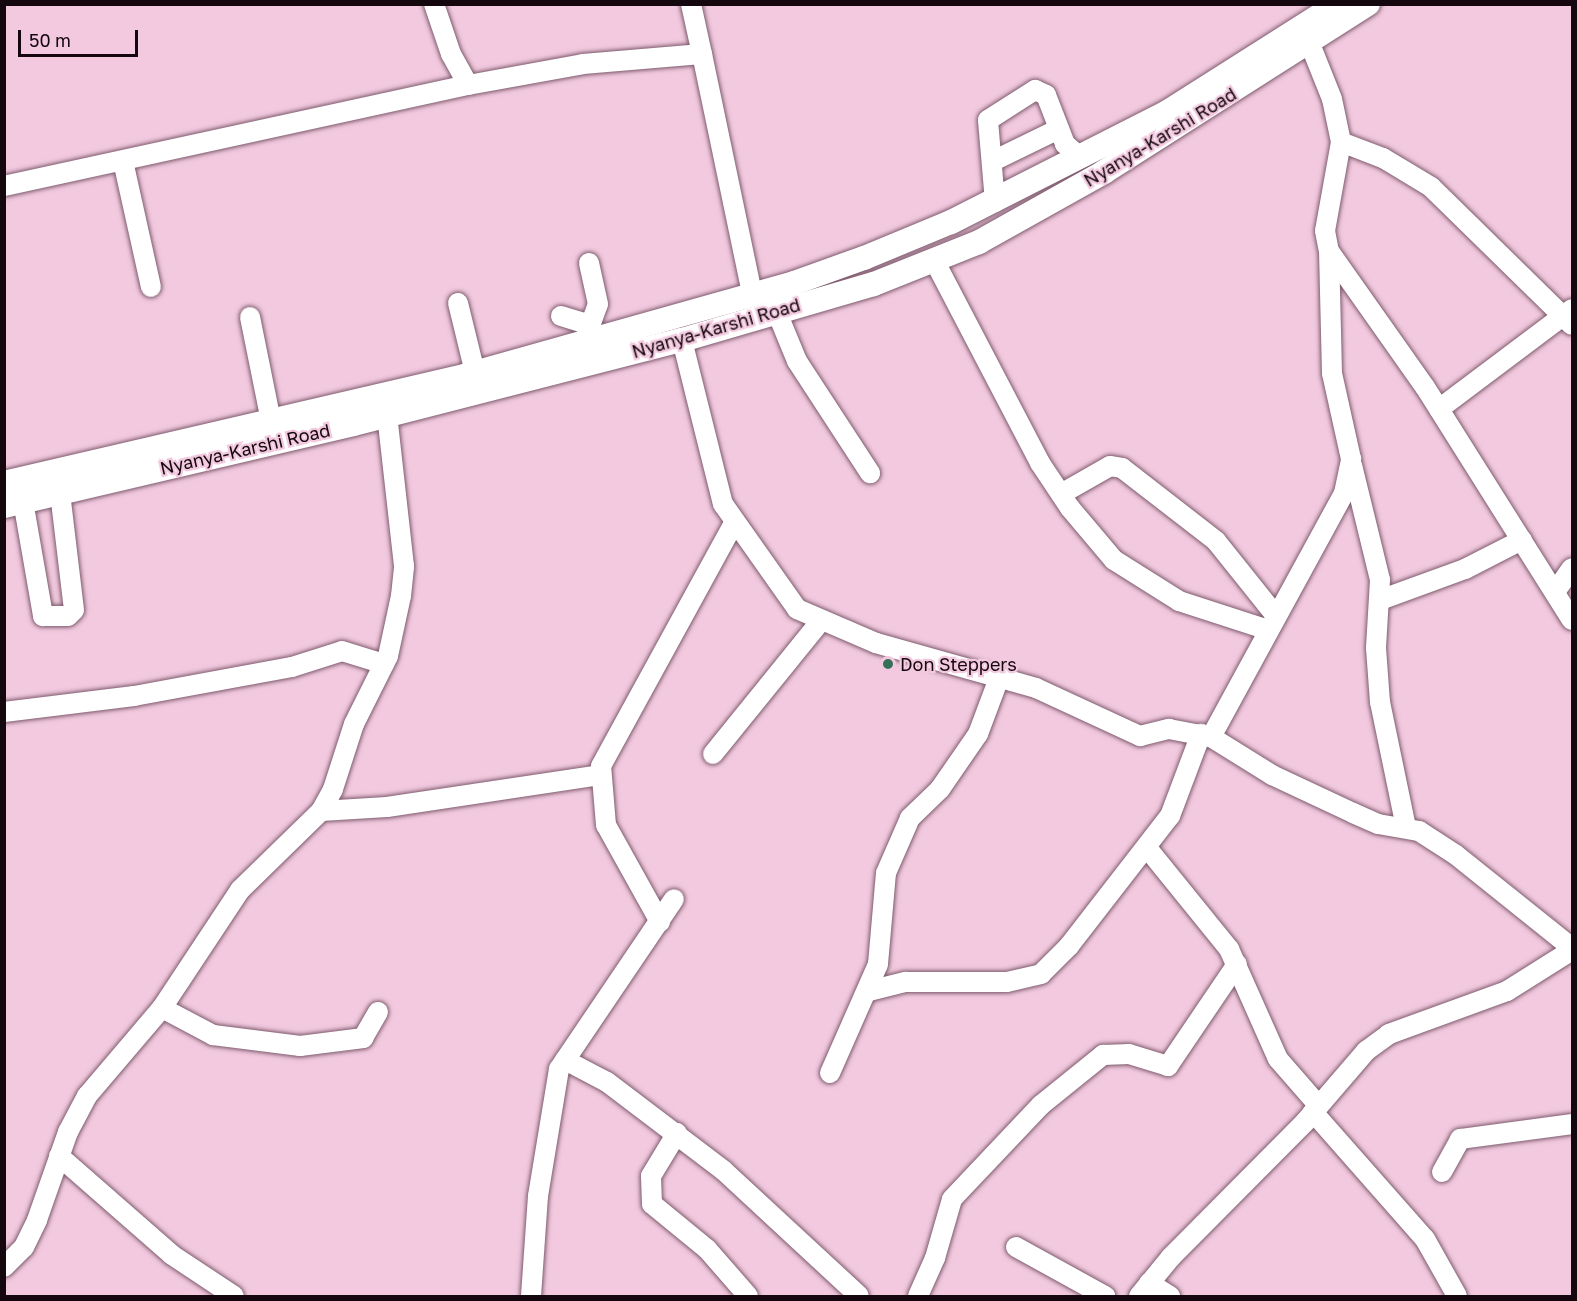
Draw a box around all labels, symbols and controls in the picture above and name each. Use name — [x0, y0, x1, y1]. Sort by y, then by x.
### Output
scale bar — [21, 18, 141, 56]
text: 50 m — [29, 29, 71, 51]
street label: Nyanya-Karshi Road — [1080, 83, 1240, 191]
street label: Nyanya-Karshi Road — [629, 294, 803, 362]
street label: Nyanya-Karshi Road — [158, 419, 332, 479]
place label: Don Steppers — [900, 653, 1017, 675]
marker: Don Steppers — [881, 657, 895, 671]

